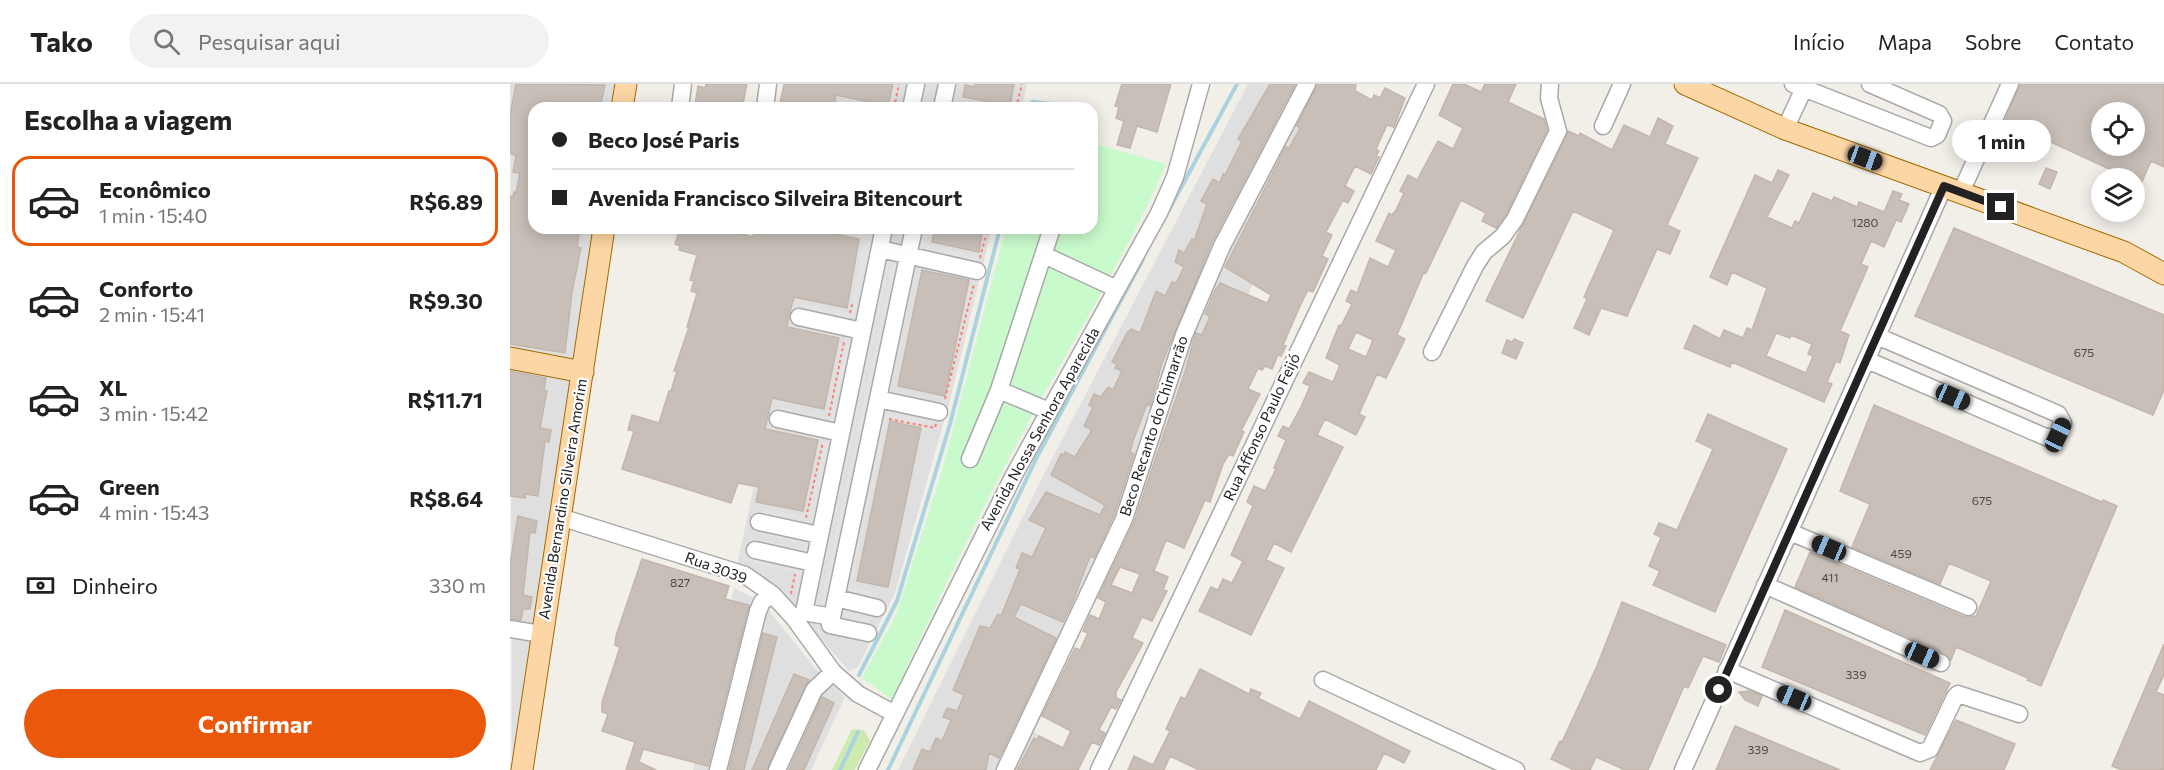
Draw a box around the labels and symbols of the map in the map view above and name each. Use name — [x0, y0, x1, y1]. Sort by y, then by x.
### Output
callout: 1 min — [1952, 120, 2050, 162]
car — [1845, 143, 1885, 173]
route end — [1987, 193, 2014, 220]
house number: 1280 — [1852, 215, 1879, 229]
street label: Avenida Nossa Senhora Aparecida — [976, 324, 1103, 533]
street label: Beco Recanto do Chimarrão — [1115, 333, 1191, 518]
house number: 675 — [2074, 345, 2094, 359]
street label: Rua Affonso Paulo Feijó — [1219, 350, 1303, 503]
street label: Avenida Bernardino Silveira Amorim — [534, 377, 590, 620]
car — [1933, 381, 1973, 413]
car — [2042, 415, 2074, 455]
house number: 675 — [1972, 493, 1992, 507]
car — [1809, 533, 1849, 563]
house number: 459 — [1890, 546, 1912, 560]
street label: Rua 3039 — [683, 547, 750, 587]
house number: 411 — [1821, 570, 1839, 584]
house number: 827 — [670, 575, 690, 589]
car — [1902, 639, 1942, 671]
house number: 339 — [1846, 667, 1866, 681]
route start — [1705, 676, 1732, 703]
car — [1774, 683, 1814, 713]
house number: 339 — [1748, 742, 1768, 756]

